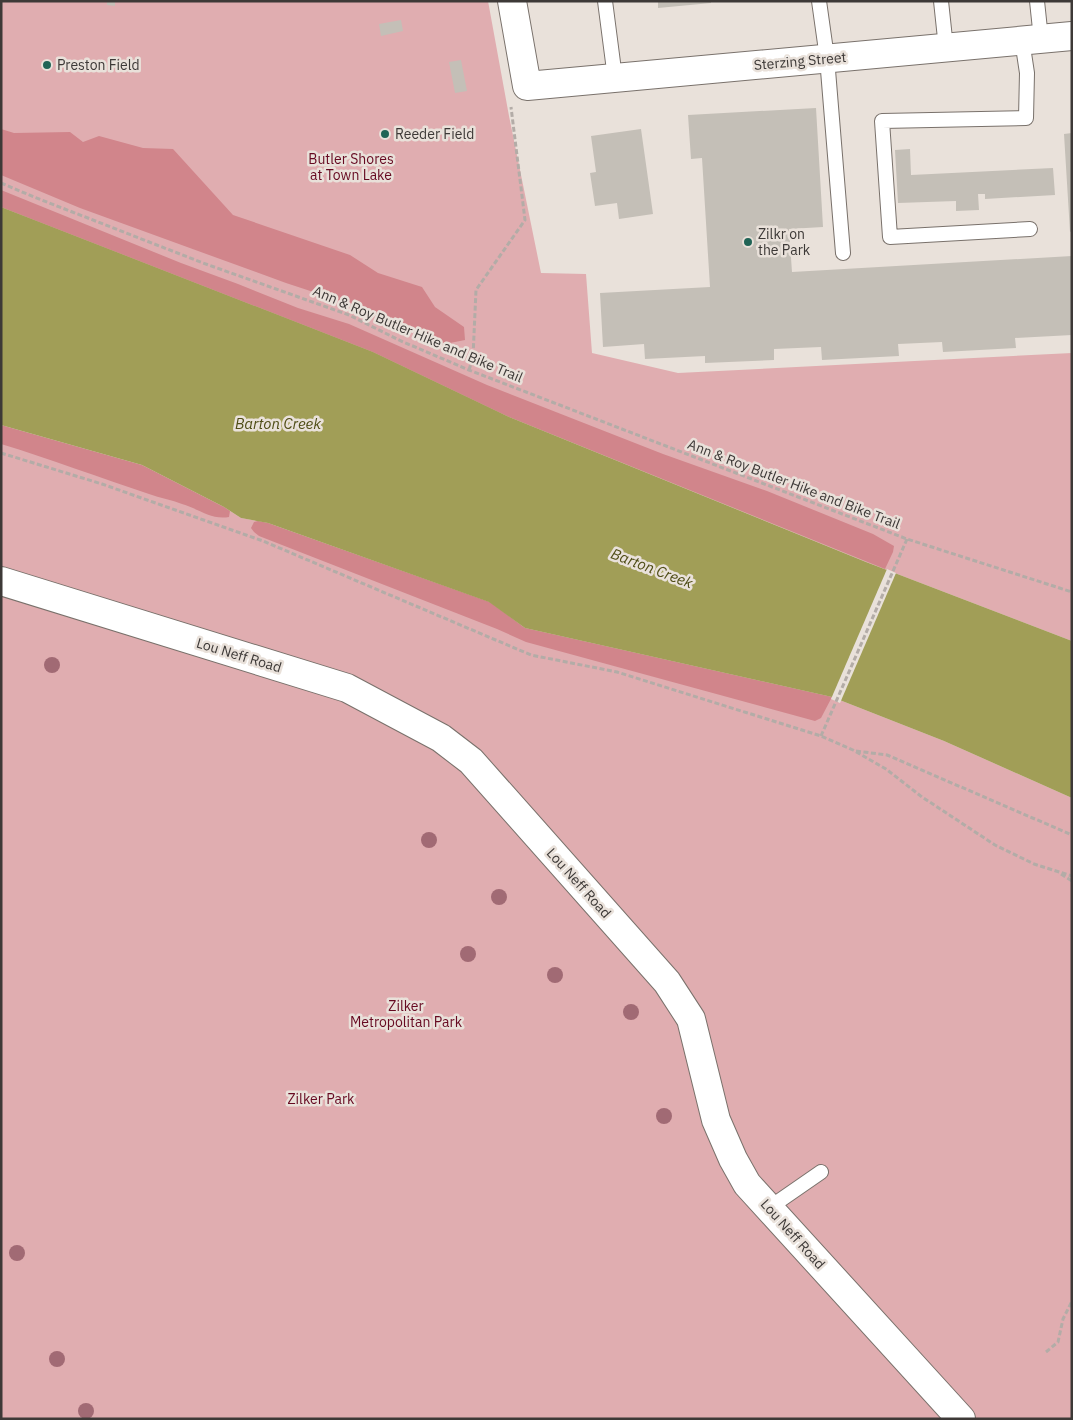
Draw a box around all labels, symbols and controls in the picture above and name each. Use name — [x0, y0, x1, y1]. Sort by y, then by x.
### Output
street label: Sterzing Street — [753, 48, 847, 74]
place label: Preston Field — [57, 56, 140, 74]
marker: Preston Field — [41, 59, 53, 71]
place label: Reeder Field — [395, 125, 474, 143]
marker: Reeder Field — [379, 128, 391, 140]
park label: Butler Shores at Town Lake — [308, 150, 394, 184]
place label: Zilkr on the Park — [758, 225, 811, 259]
marker: Zilkr on the Park — [742, 236, 754, 248]
street label: Ann & Roy Butler Hike and Bike Trail — [310, 281, 526, 387]
water label: Barton Creek — [235, 414, 321, 433]
street label: Ann & Roy Butler Hike and Bike Trail — [685, 435, 903, 533]
water label: Barton Creek — [608, 544, 696, 592]
street label: Lou Neff Road — [194, 634, 284, 676]
street label: Lou Neff Road — [543, 844, 615, 922]
park label: Zilker Metropolitan Park — [350, 997, 463, 1031]
park label: Zilker Park — [287, 1090, 355, 1108]
street label: Lou Neff Road — [757, 1195, 829, 1273]

